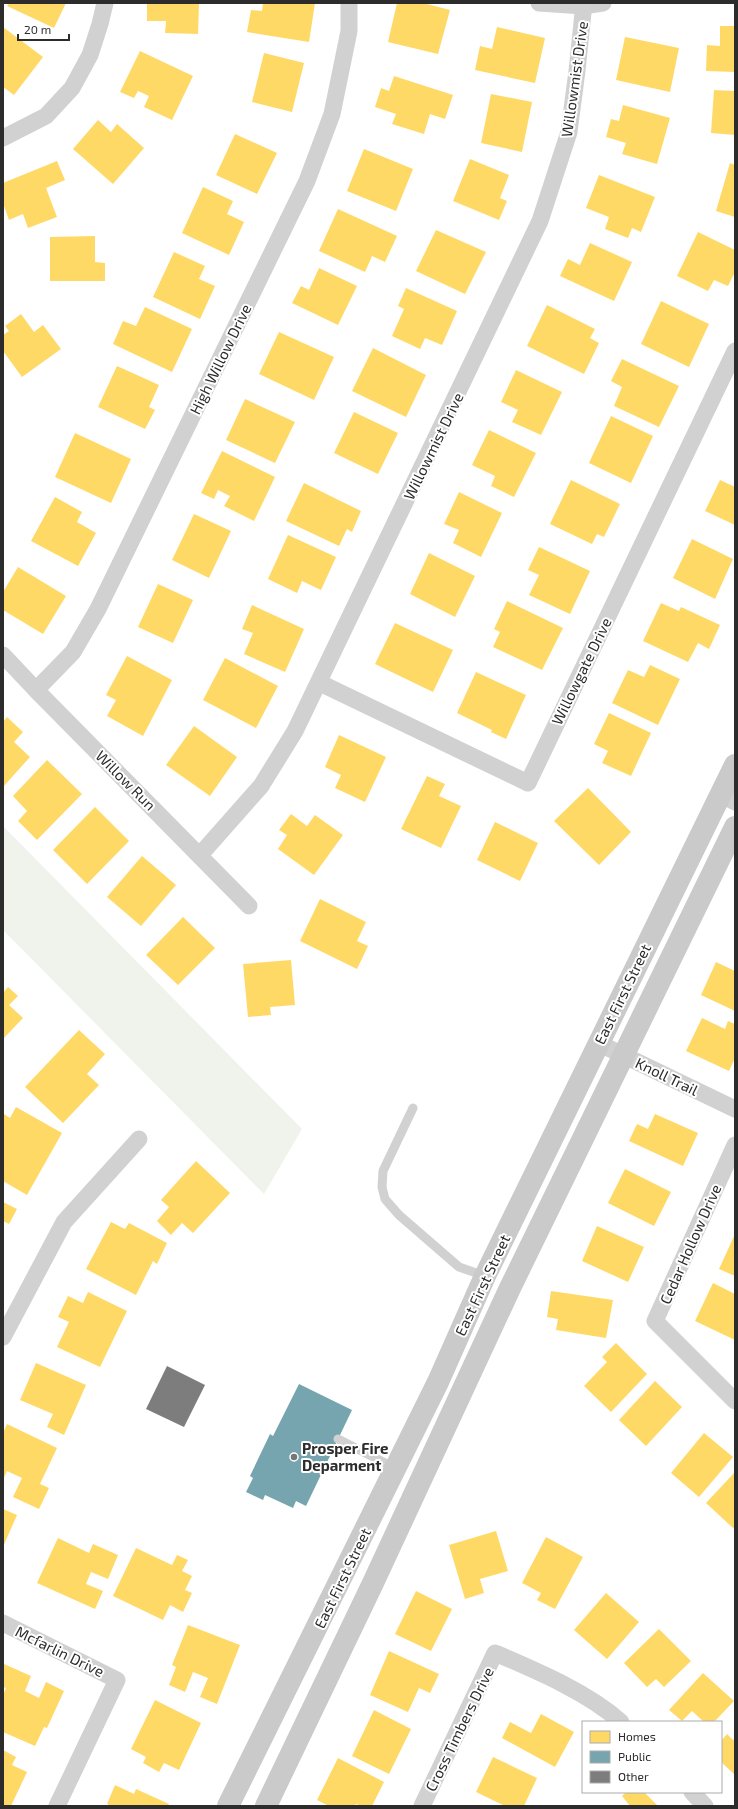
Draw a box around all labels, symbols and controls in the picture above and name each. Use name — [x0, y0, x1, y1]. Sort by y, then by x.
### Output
scale bar — [18, 16, 69, 42]
street label: Willowmist Drive — [557, 20, 591, 138]
text: 20 m — [24, 22, 51, 36]
street label: High Willow Drive — [186, 301, 254, 417]
street label: Willowmist Drive — [399, 390, 467, 502]
street label: Willowgate Drive — [547, 614, 615, 728]
street label: Willow Run — [92, 746, 160, 814]
street label: East First Street — [590, 941, 654, 1047]
street label: Knoll Trail — [633, 1053, 702, 1099]
street label: Cedar Hollow Drive — [655, 1181, 725, 1307]
street label: East First Street — [451, 1231, 513, 1338]
place label: Prosper Fire Deparment — [302, 1439, 388, 1474]
marker: Prosper Fire Deparment — [289, 1452, 299, 1462]
street label: East First Street — [310, 1525, 374, 1631]
street label: Mcfarlin Drive — [13, 1622, 107, 1680]
street label: Cross Timbers Drive — [421, 1664, 497, 1794]
legend — [582, 1721, 722, 1793]
text: Homes — [618, 1729, 656, 1743]
text: Public — [618, 1749, 651, 1763]
text: Other — [618, 1769, 649, 1783]

